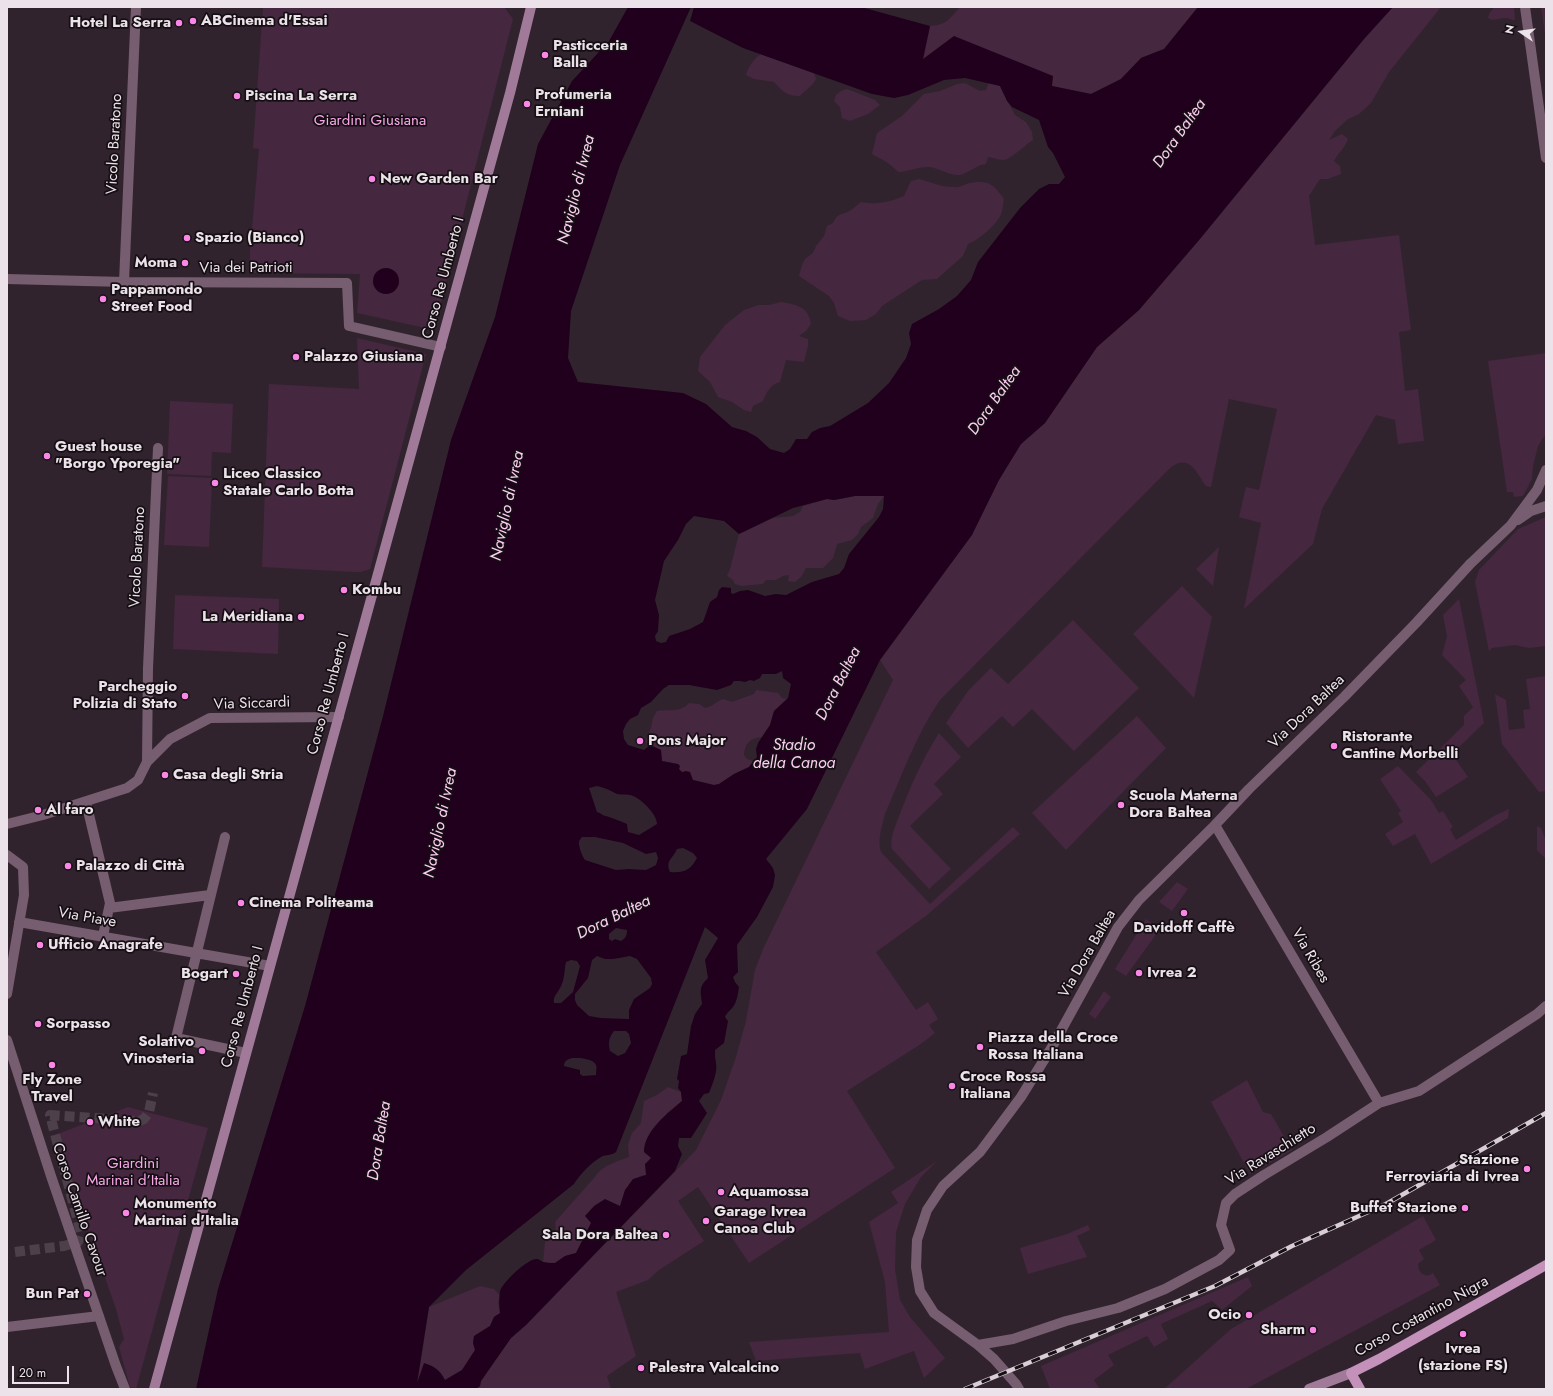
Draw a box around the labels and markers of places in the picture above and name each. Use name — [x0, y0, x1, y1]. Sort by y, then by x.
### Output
place label: ABCinema d'Essai — [201, 12, 328, 30]
place label: Hotel La Serra — [70, 14, 171, 32]
marker: ABCinema d'Essai — [188, 16, 198, 26]
marker: Hotel La Serra — [174, 18, 184, 28]
place label: Pasticceria Balla — [553, 37, 628, 72]
marker: Pasticceria Balla — [540, 50, 550, 60]
place label: Profumeria Erniani — [535, 86, 612, 121]
place label: Piscina La Serra — [245, 87, 357, 105]
marker: Piscina La Serra — [232, 91, 242, 101]
marker: Profumeria Erniani — [522, 99, 532, 109]
place label: New Garden Bar — [380, 170, 498, 188]
marker: New Garden Bar — [367, 174, 377, 184]
place label: Spazio (Bianco) — [195, 229, 304, 247]
marker: Spazio (Bianco) — [182, 233, 192, 243]
place label: Moma — [134, 254, 177, 272]
marker: Moma — [180, 258, 190, 268]
place label: Pappamondo Street Food — [111, 281, 202, 316]
marker: Pappamondo Street Food — [98, 294, 108, 304]
place label: Palazzo Giusiana — [304, 348, 423, 366]
marker: Palazzo Giusiana — [291, 352, 301, 362]
place label: Guest house "Borgo Yporegia" — [55, 438, 180, 473]
marker: Guest house "Borgo Yporegia" — [42, 451, 52, 461]
place label: Liceo Classico Statale Carlo Botta — [223, 465, 354, 500]
marker: Liceo Classico Statale Carlo Botta — [210, 478, 220, 488]
place label: Kombu — [352, 581, 401, 599]
marker: Kombu — [339, 585, 349, 595]
place label: La Meridiana — [202, 608, 293, 626]
marker: La Meridiana — [296, 612, 306, 622]
place label: Parcheggio Polizia di Stato — [73, 678, 177, 713]
marker: Parcheggio Polizia di Stato — [180, 691, 190, 701]
place label: Ristorante Cantine Morbelli — [1342, 728, 1458, 763]
place label: Pons Major — [648, 732, 726, 750]
marker: Pons Major — [635, 736, 645, 746]
marker: Ristorante Cantine Morbelli — [1329, 741, 1339, 751]
place label: Casa degli Stria — [173, 766, 283, 784]
marker: Casa degli Stria — [160, 770, 170, 780]
place label: Scuola Materna Dora Baltea — [1129, 787, 1238, 822]
marker: Scuola Materna Dora Baltea — [1116, 800, 1126, 810]
place label: Al faro — [46, 801, 94, 819]
marker: Al faro — [33, 805, 43, 815]
place label: Palazzo di Città — [76, 857, 185, 875]
marker: Palazzo di Città — [63, 861, 73, 871]
place label: Cinema Politeama — [249, 894, 374, 912]
marker: Cinema Politeama — [236, 898, 246, 908]
marker: Davidoff Caffè — [1179, 908, 1189, 918]
place label: Davidoff Caffè — [1133, 919, 1235, 937]
place label: Ufficio Anagrafe — [48, 936, 163, 954]
marker: Ufficio Anagrafe — [35, 940, 45, 950]
place label: Ivrea 2 — [1147, 964, 1197, 982]
place label: Bogart — [181, 965, 228, 983]
marker: Ivrea 2 — [1134, 968, 1144, 978]
marker: Bogart — [231, 969, 241, 979]
place label: Sorpasso — [46, 1015, 110, 1033]
marker: Sorpasso — [33, 1019, 43, 1029]
place label: Piazza della Croce Rossa Italiana — [988, 1029, 1118, 1064]
place label: Solativo Vinosteria — [123, 1033, 194, 1068]
marker: Piazza della Croce Rossa Italiana — [975, 1042, 985, 1052]
marker: Solativo Vinosteria — [197, 1046, 207, 1056]
marker: Fly Zone Travel — [47, 1060, 57, 1070]
place label: Croce Rossa Italiana — [960, 1068, 1046, 1103]
place label: Fly Zone Travel — [22, 1071, 82, 1106]
marker: Croce Rossa Italiana — [947, 1081, 957, 1091]
place label: White — [98, 1113, 140, 1131]
marker: White — [85, 1117, 95, 1127]
place label: Stazione Ferroviaria di Ivrea — [1386, 1151, 1519, 1186]
marker: Stazione Ferroviaria di Ivrea — [1522, 1164, 1532, 1174]
place label: Aquamossa — [729, 1183, 809, 1201]
marker: Aquamossa — [716, 1187, 726, 1197]
place label: Monumento Marinai d'Italia — [134, 1195, 239, 1230]
place label: Buffet Stazione — [1350, 1199, 1457, 1217]
place label: Garage Ivrea Canoa Club — [714, 1203, 806, 1238]
marker: Buffet Stazione — [1460, 1203, 1470, 1213]
marker: Monumento Marinai d'Italia — [121, 1208, 131, 1218]
marker: Garage Ivrea Canoa Club — [701, 1216, 711, 1226]
place label: Sala Dora Baltea — [542, 1226, 658, 1244]
marker: Sala Dora Baltea — [661, 1230, 671, 1240]
place label: Bun Pat — [26, 1285, 79, 1303]
marker: Bun Pat — [82, 1289, 92, 1299]
place label: Ocio — [1208, 1306, 1241, 1324]
marker: Ocio — [1244, 1310, 1254, 1320]
place label: Sharm — [1261, 1321, 1305, 1339]
marker: Sharm — [1308, 1325, 1318, 1335]
marker: Ivrea (stazione FS) — [1458, 1329, 1468, 1339]
place label: Ivrea (stazione FS) — [1418, 1340, 1508, 1375]
place label: Palestra Valcalcino — [649, 1359, 779, 1377]
marker: Palestra Valcalcino — [636, 1363, 646, 1373]

